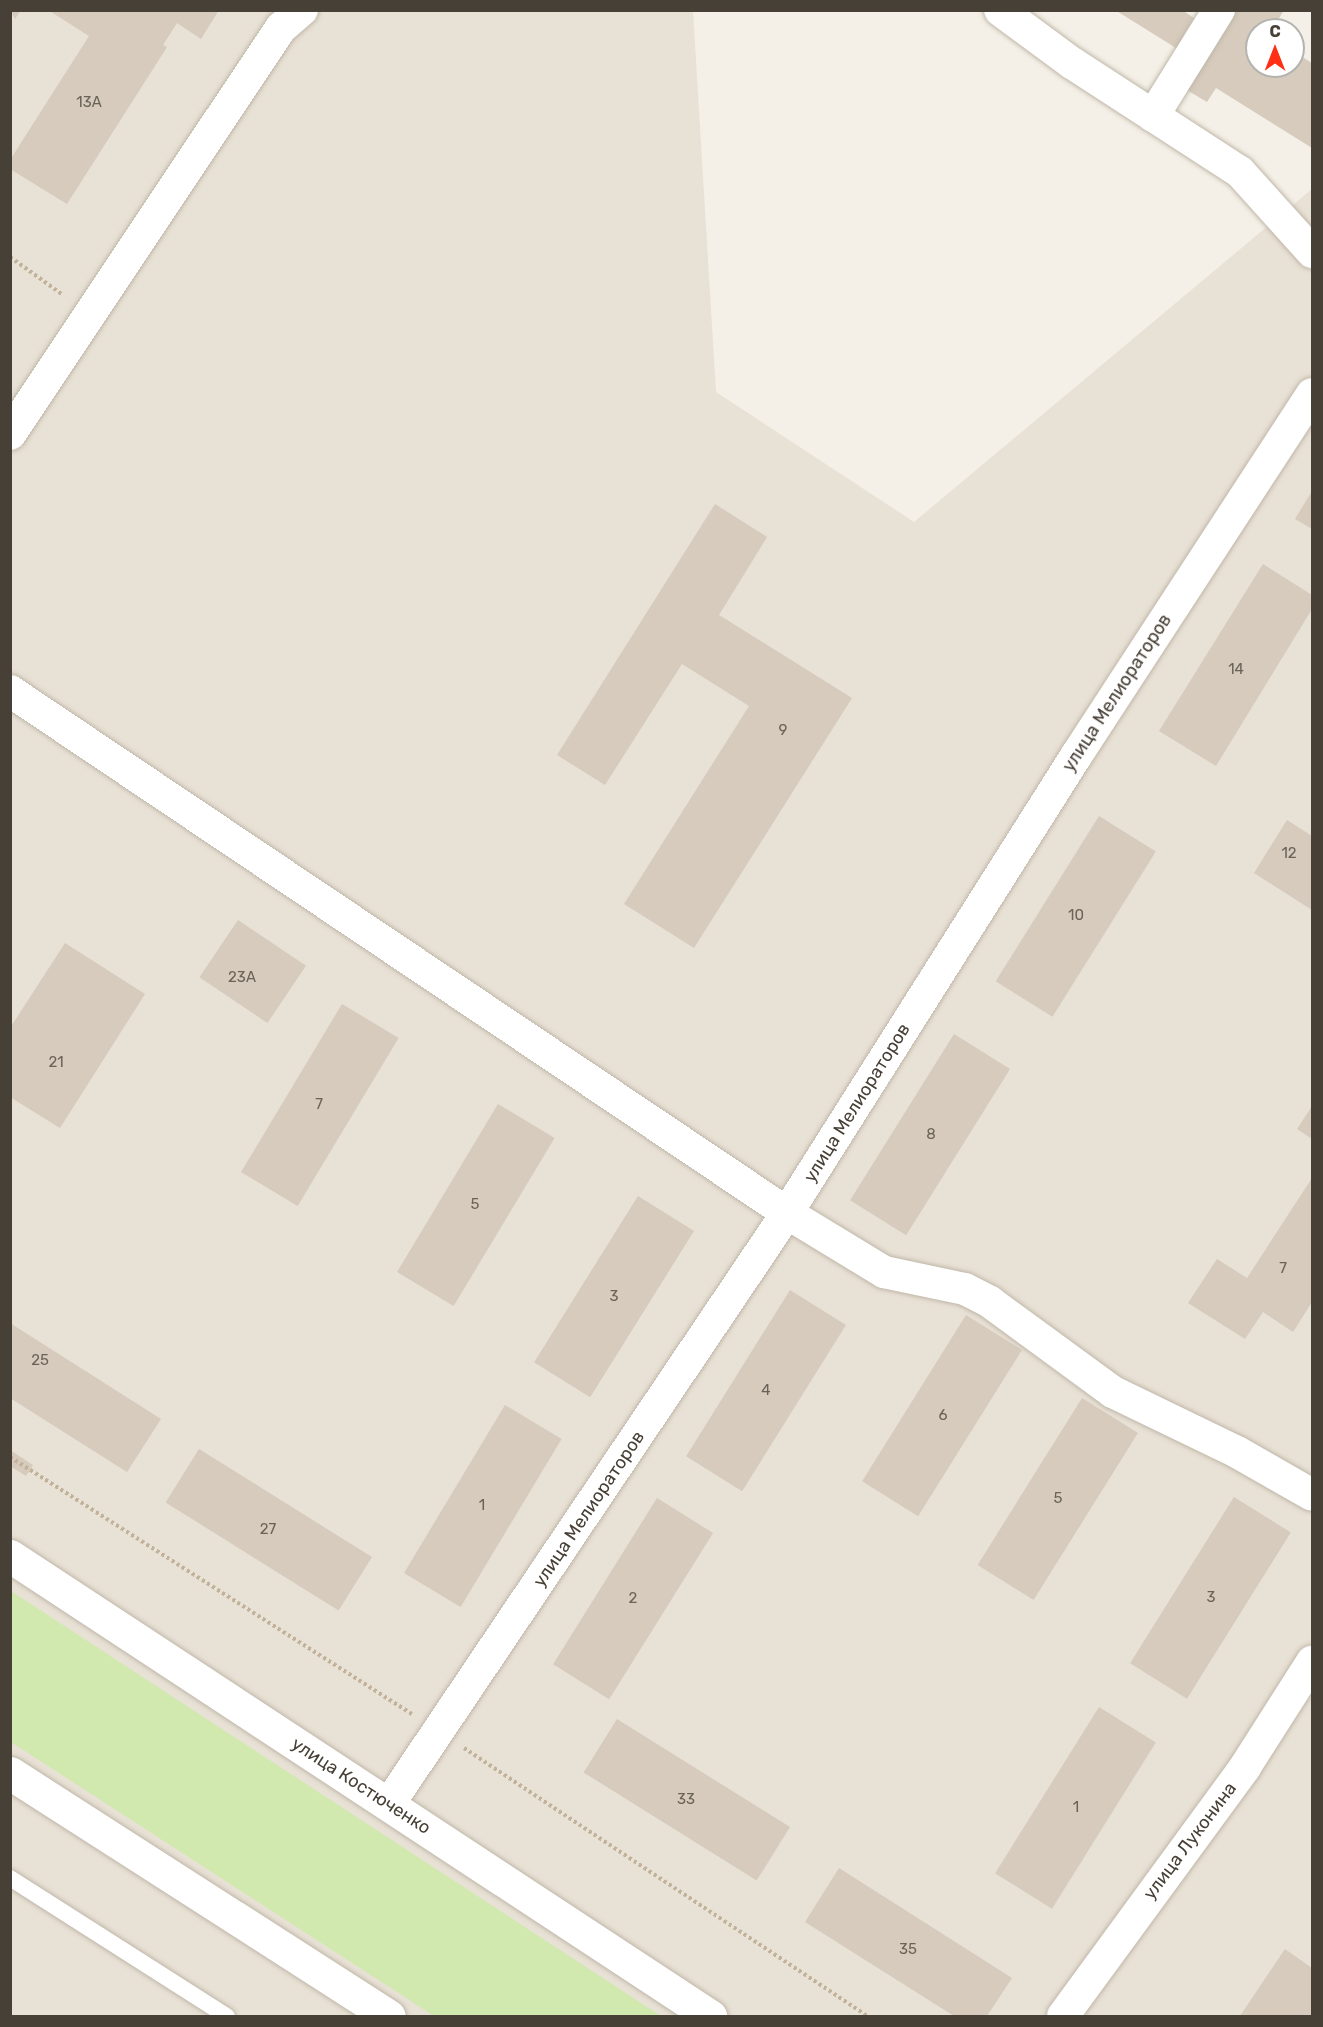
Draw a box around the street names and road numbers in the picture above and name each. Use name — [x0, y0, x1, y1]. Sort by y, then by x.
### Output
street label: улица Мелиораторов — [1058, 610, 1176, 776]
street label: улица Мелиораторов — [799, 1019, 915, 1187]
street label: улица Мелиораторов — [529, 1427, 649, 1591]
street label: улица Костюченко — [287, 1733, 435, 1839]
street label: улица Луконина — [1139, 1778, 1241, 1904]

